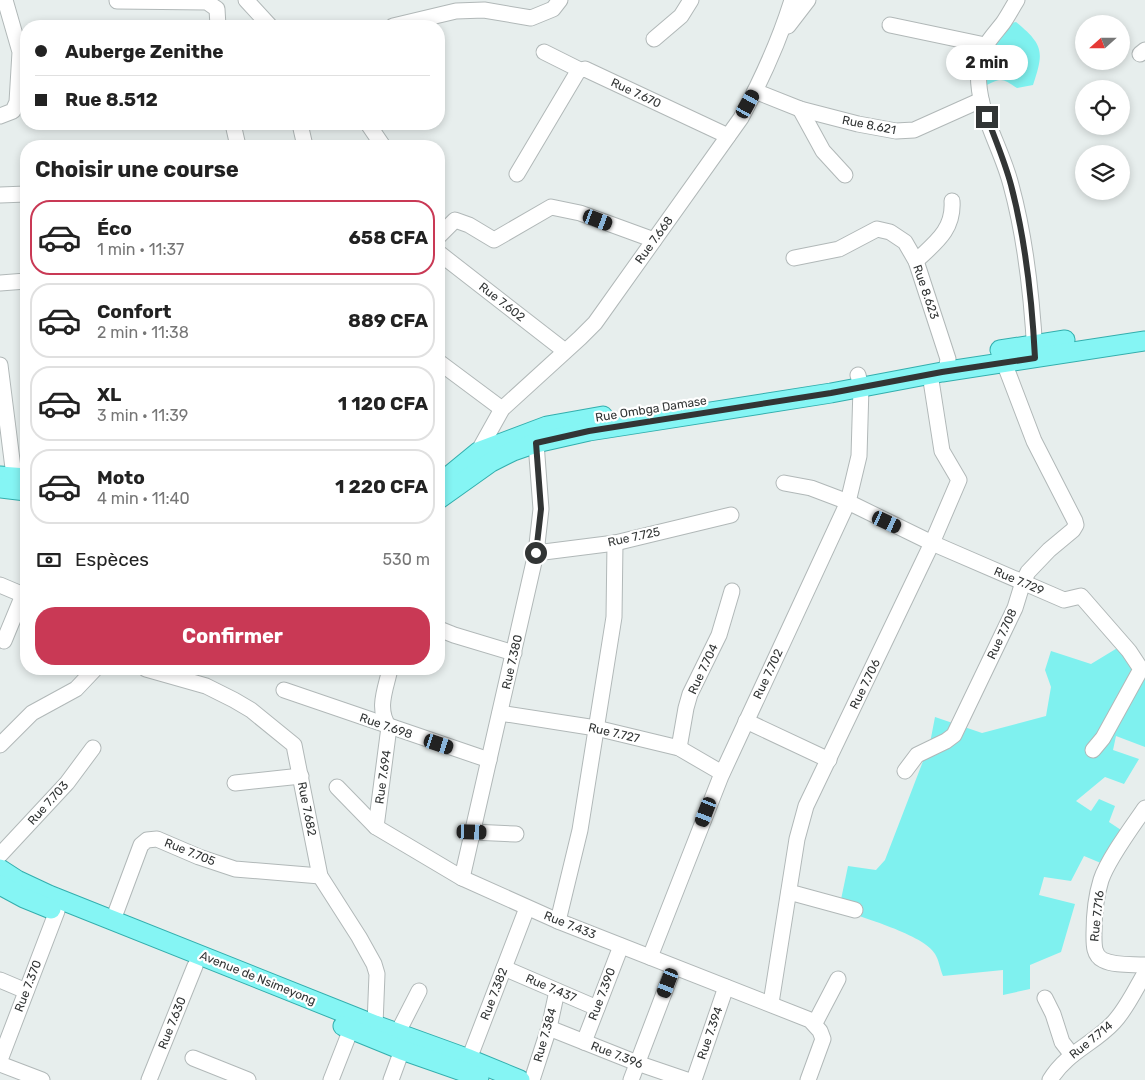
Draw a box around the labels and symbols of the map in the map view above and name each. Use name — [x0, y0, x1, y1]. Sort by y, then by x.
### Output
north arrow — [1075, 15, 1130, 70]
callout: 2 min — [946, 44, 1028, 80]
street label: Rue 7.670 — [609, 75, 663, 111]
car — [734, 87, 761, 121]
route end — [976, 106, 998, 128]
street label: Rue 8.621 — [841, 113, 897, 137]
car — [581, 208, 614, 232]
street label: Rue 7.668 — [632, 214, 676, 266]
street label: Rue 8.623 — [910, 263, 942, 321]
street label: Rue 7.602 — [476, 280, 528, 324]
street label: Rue Ombga Damase — [594, 393, 708, 425]
car — [870, 509, 903, 535]
street label: Rue 7.725 — [607, 525, 661, 549]
route start — [525, 542, 547, 564]
street label: Rue 7.729 — [992, 564, 1046, 598]
street label: Rue 7.708 — [984, 606, 1020, 662]
street label: Rue 7.380 — [499, 633, 525, 691]
street label: Rue 7.704 — [685, 641, 721, 696]
street label: Rue 7.702 — [750, 647, 786, 701]
street label: Rue 7.706 — [847, 657, 883, 711]
street label: Rue 7.698 — [358, 710, 414, 742]
street label: Rue 7.727 — [587, 720, 641, 746]
car — [422, 732, 455, 756]
street label: Rue 7.694 — [372, 748, 394, 805]
street label: Rue 7.703 — [25, 778, 71, 828]
street label: Rue 7.682 — [295, 781, 319, 837]
car — [693, 795, 718, 829]
car — [456, 824, 487, 840]
street label: Rue 7.705 — [162, 835, 218, 869]
street label: Rue 7.716 — [1087, 890, 1107, 942]
street label: Rue 7.433 — [542, 908, 598, 942]
street label: Avenue de Nsimeyong — [198, 948, 318, 1008]
street label: Rue 7.370 — [12, 958, 44, 1014]
street label: Rue 7.382 — [478, 966, 510, 1022]
street label: Rue 7.390 — [586, 966, 618, 1022]
car — [655, 966, 680, 1000]
street label: Rue 7.437 — [524, 971, 578, 1005]
street label: Rue 7.630 — [155, 995, 189, 1051]
street label: Rue 7.394 — [694, 1004, 726, 1061]
street label: Rue 7.384 — [531, 1006, 560, 1064]
street label: Rue 7.714 — [1067, 1018, 1116, 1062]
street label: Rue 7.396 — [589, 1039, 645, 1071]

